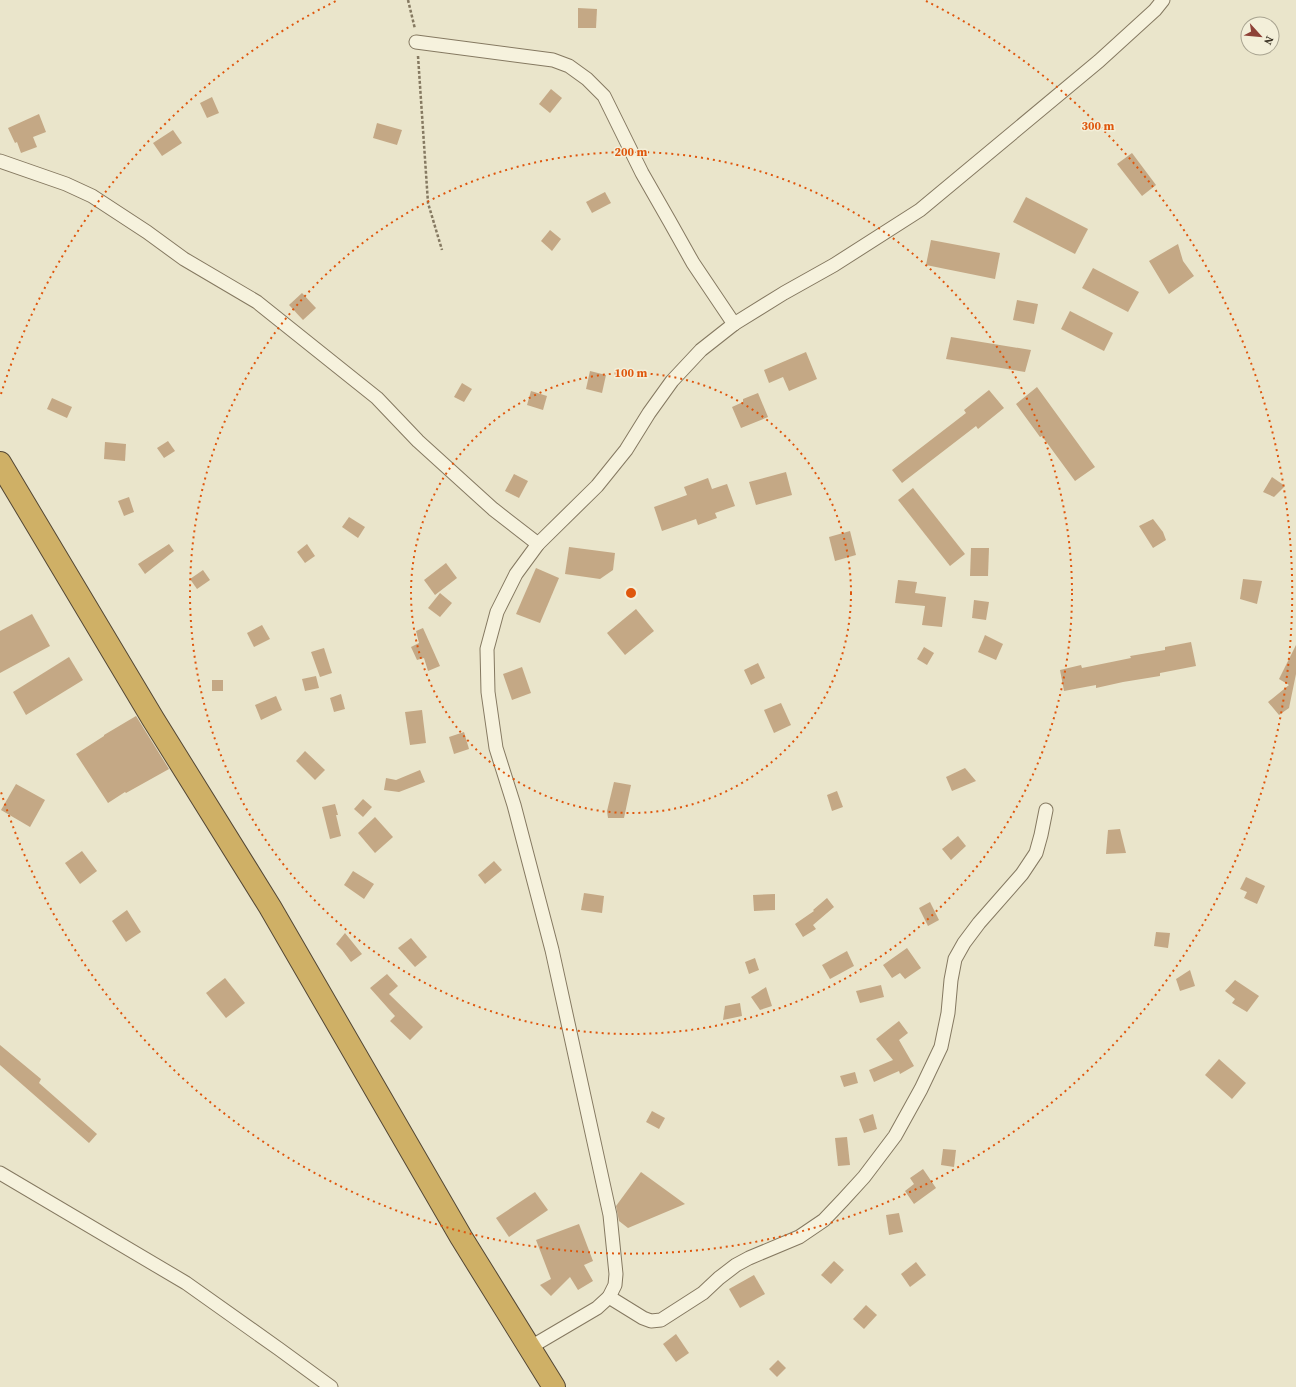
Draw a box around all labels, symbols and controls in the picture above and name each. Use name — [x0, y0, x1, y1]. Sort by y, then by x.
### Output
north arrow — [1240, 16, 1280, 56]
text: N — [1260, 33, 1277, 47]
text: 300 m — [1082, 118, 1115, 134]
text: 200 m — [615, 144, 648, 160]
text: 100 m — [615, 365, 648, 381]
centre of rings — [624, 586, 638, 600]

